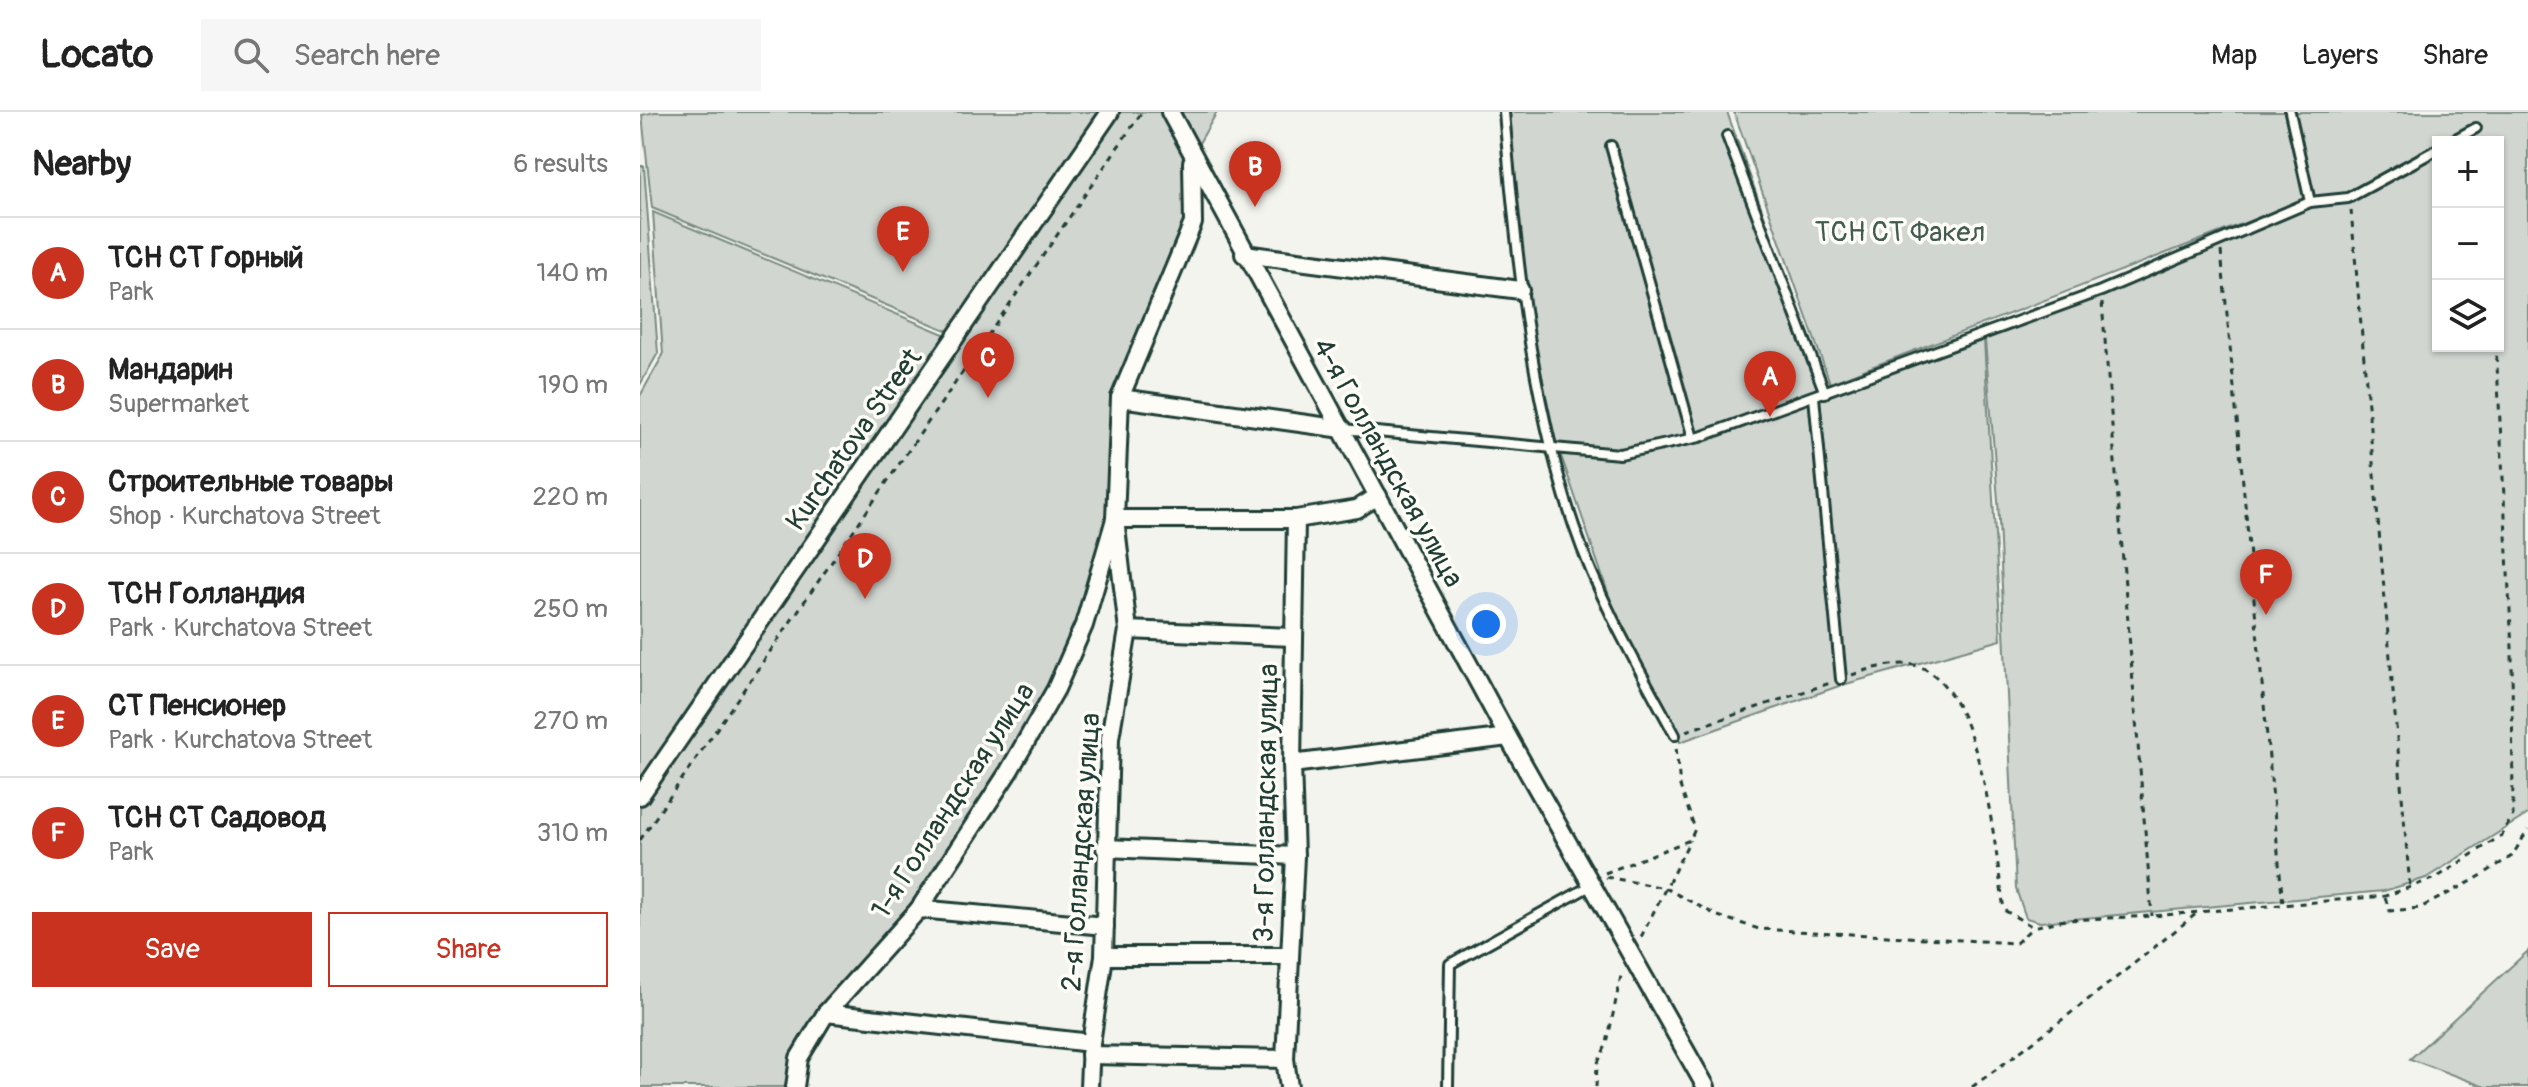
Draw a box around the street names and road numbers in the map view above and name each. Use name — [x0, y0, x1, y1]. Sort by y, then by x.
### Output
street label: 4-я Голландская улица — [1305, 332, 1471, 594]
street label: Kurchatova Street — [778, 341, 930, 538]
street label: 3-я Голландская улица — [1247, 663, 1286, 943]
street label: 1-я Голландская улица — [864, 676, 1043, 925]
street label: 2-я Голландская улица — [1054, 712, 1109, 993]

